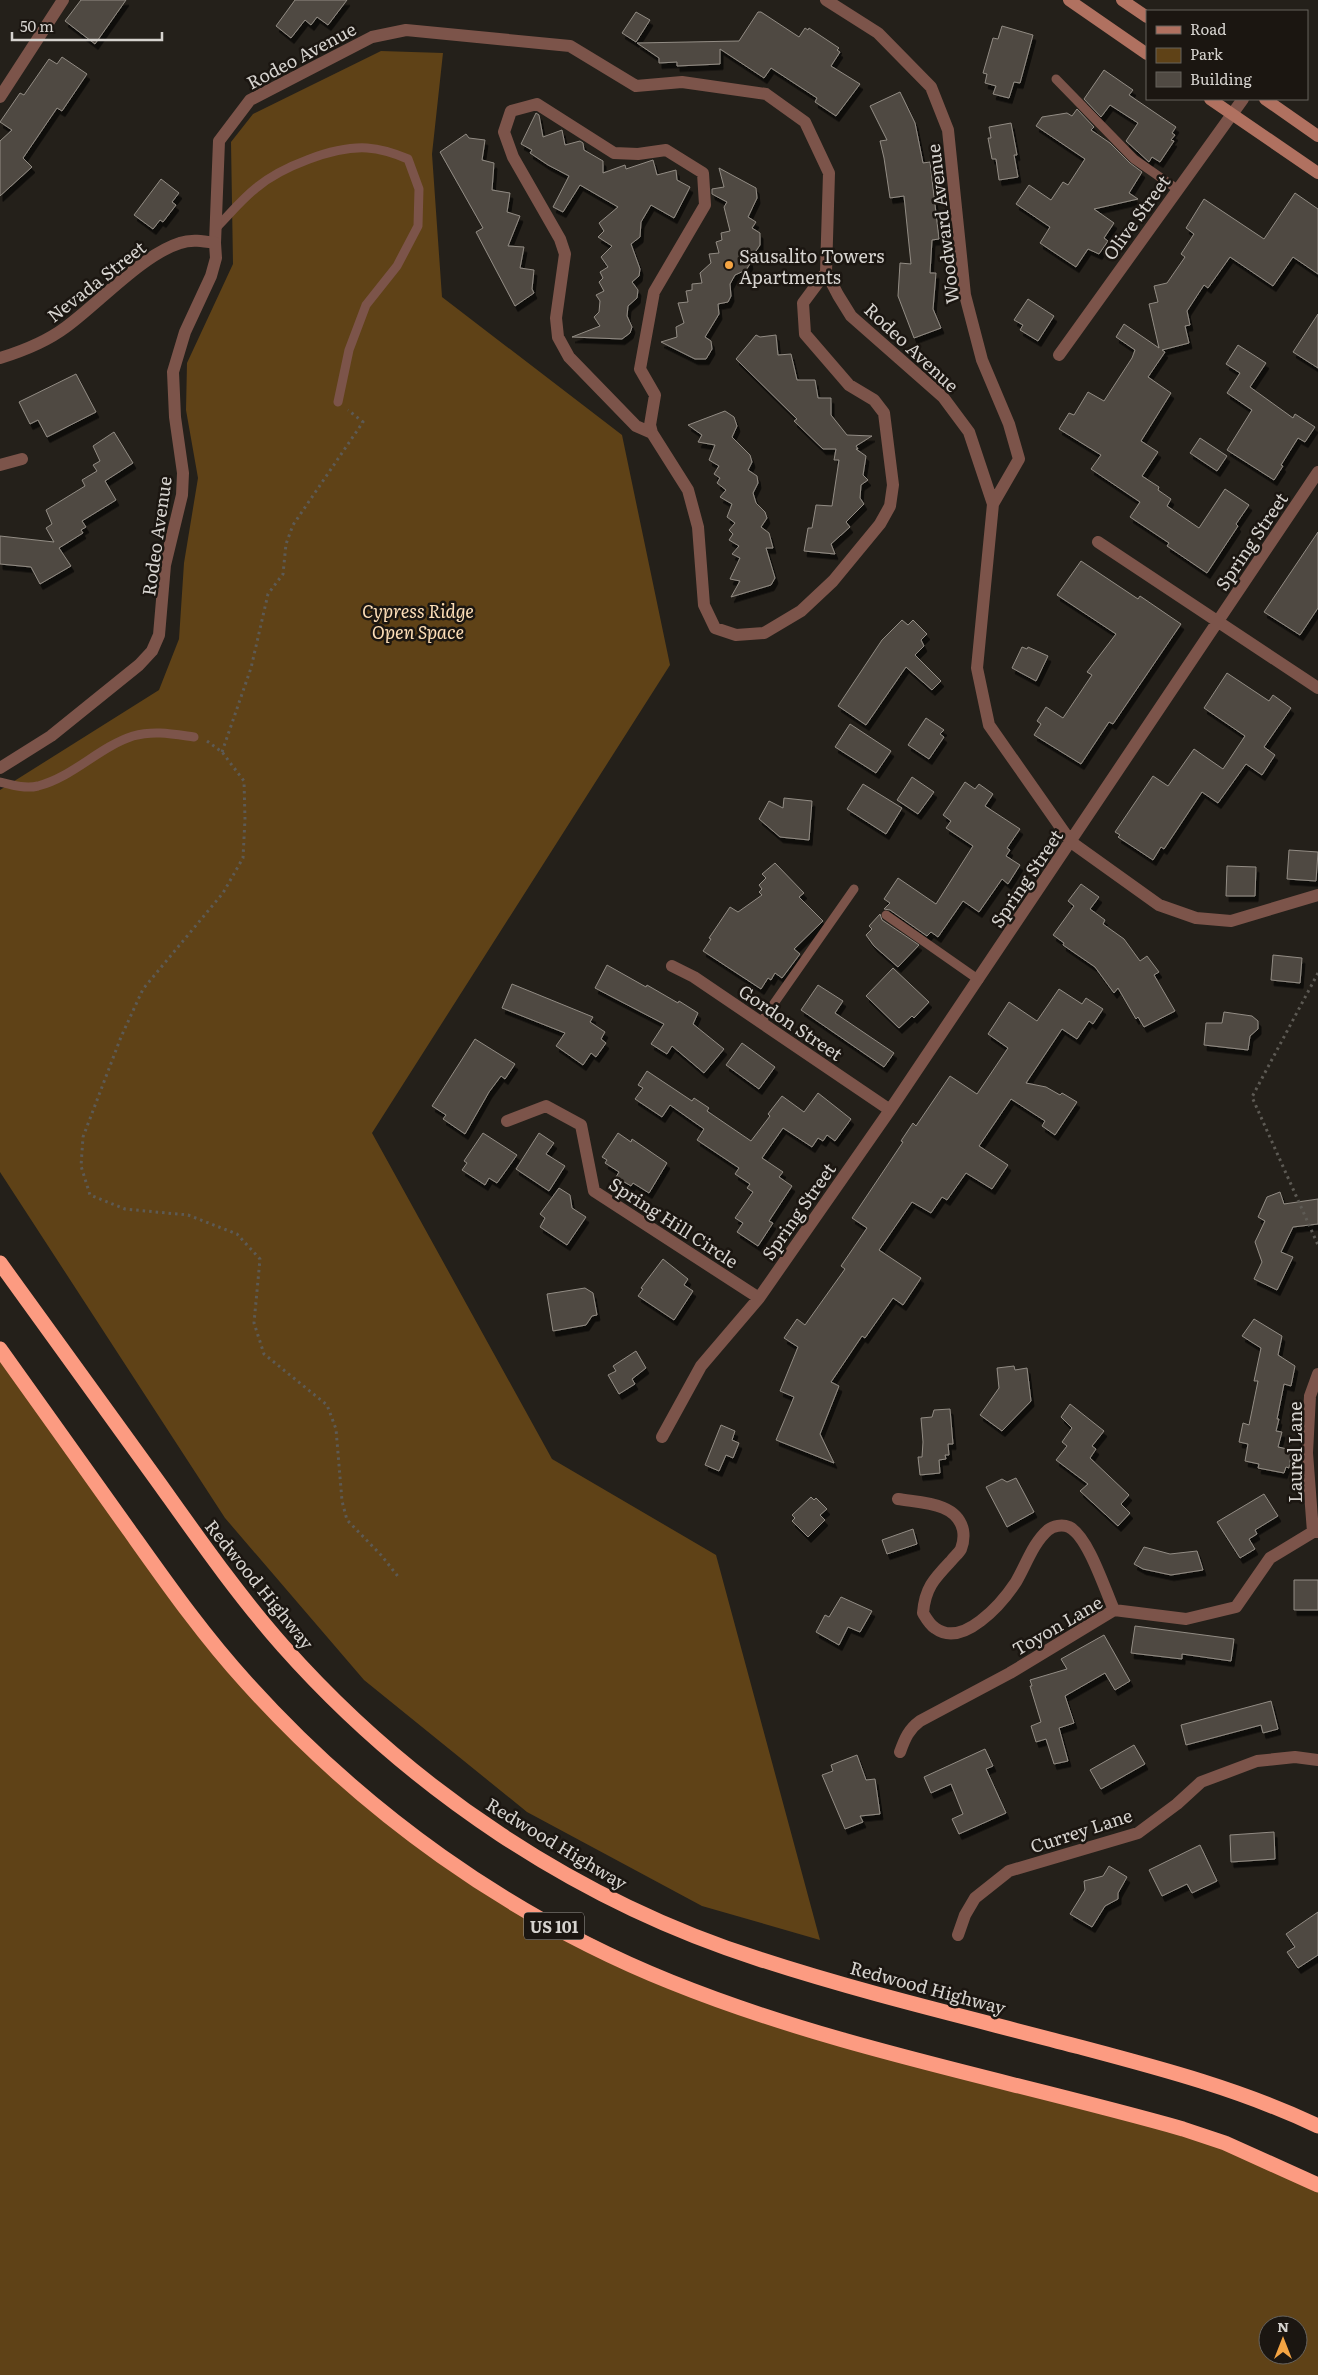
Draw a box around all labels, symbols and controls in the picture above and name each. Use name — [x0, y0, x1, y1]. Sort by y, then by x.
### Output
scale bar — [12, 10, 162, 42]
legend — [1146, 10, 1308, 100]
text: 50 m — [20, 14, 54, 37]
street label: Rodeo Avenue — [241, 15, 361, 95]
text: Road — [1190, 17, 1226, 40]
text: Park — [1190, 42, 1224, 65]
text: Building — [1190, 67, 1252, 90]
street label: Woodward Avenue — [919, 143, 965, 305]
street label: Olive Street — [1096, 168, 1177, 265]
street label: Nevada Street — [41, 233, 152, 328]
place label: Sausalito Towers Apartments — [739, 242, 884, 290]
marker: Sausalito Towers Apartments — [723, 259, 735, 271]
street label: Rodeo Avenue — [859, 296, 965, 398]
street label: Rodeo Avenue — [134, 474, 178, 598]
street label: Spring Street — [1208, 486, 1294, 595]
park label: Cypress Ridge Open Space — [362, 597, 474, 645]
street label: Spring Street — [983, 823, 1069, 932]
street label: Gordon Street — [734, 977, 849, 1067]
street label: Spring Street — [754, 1156, 842, 1265]
street label: Spring Hill Circle — [604, 1170, 744, 1274]
street label: Laurel Lane — [1281, 1401, 1308, 1503]
street label: Redwood Highway — [199, 1513, 321, 1655]
street label: Toyon Lane — [1007, 1588, 1107, 1662]
street label: Redwood Highway — [481, 1790, 633, 1896]
street label: Currey Lane — [1027, 1801, 1135, 1859]
road number: US 101 — [524, 1912, 584, 1940]
street label: Redwood Highway — [847, 1953, 1009, 2021]
north arrow — [1258, 2315, 1308, 2365]
text: N — [1277, 2316, 1289, 2336]

